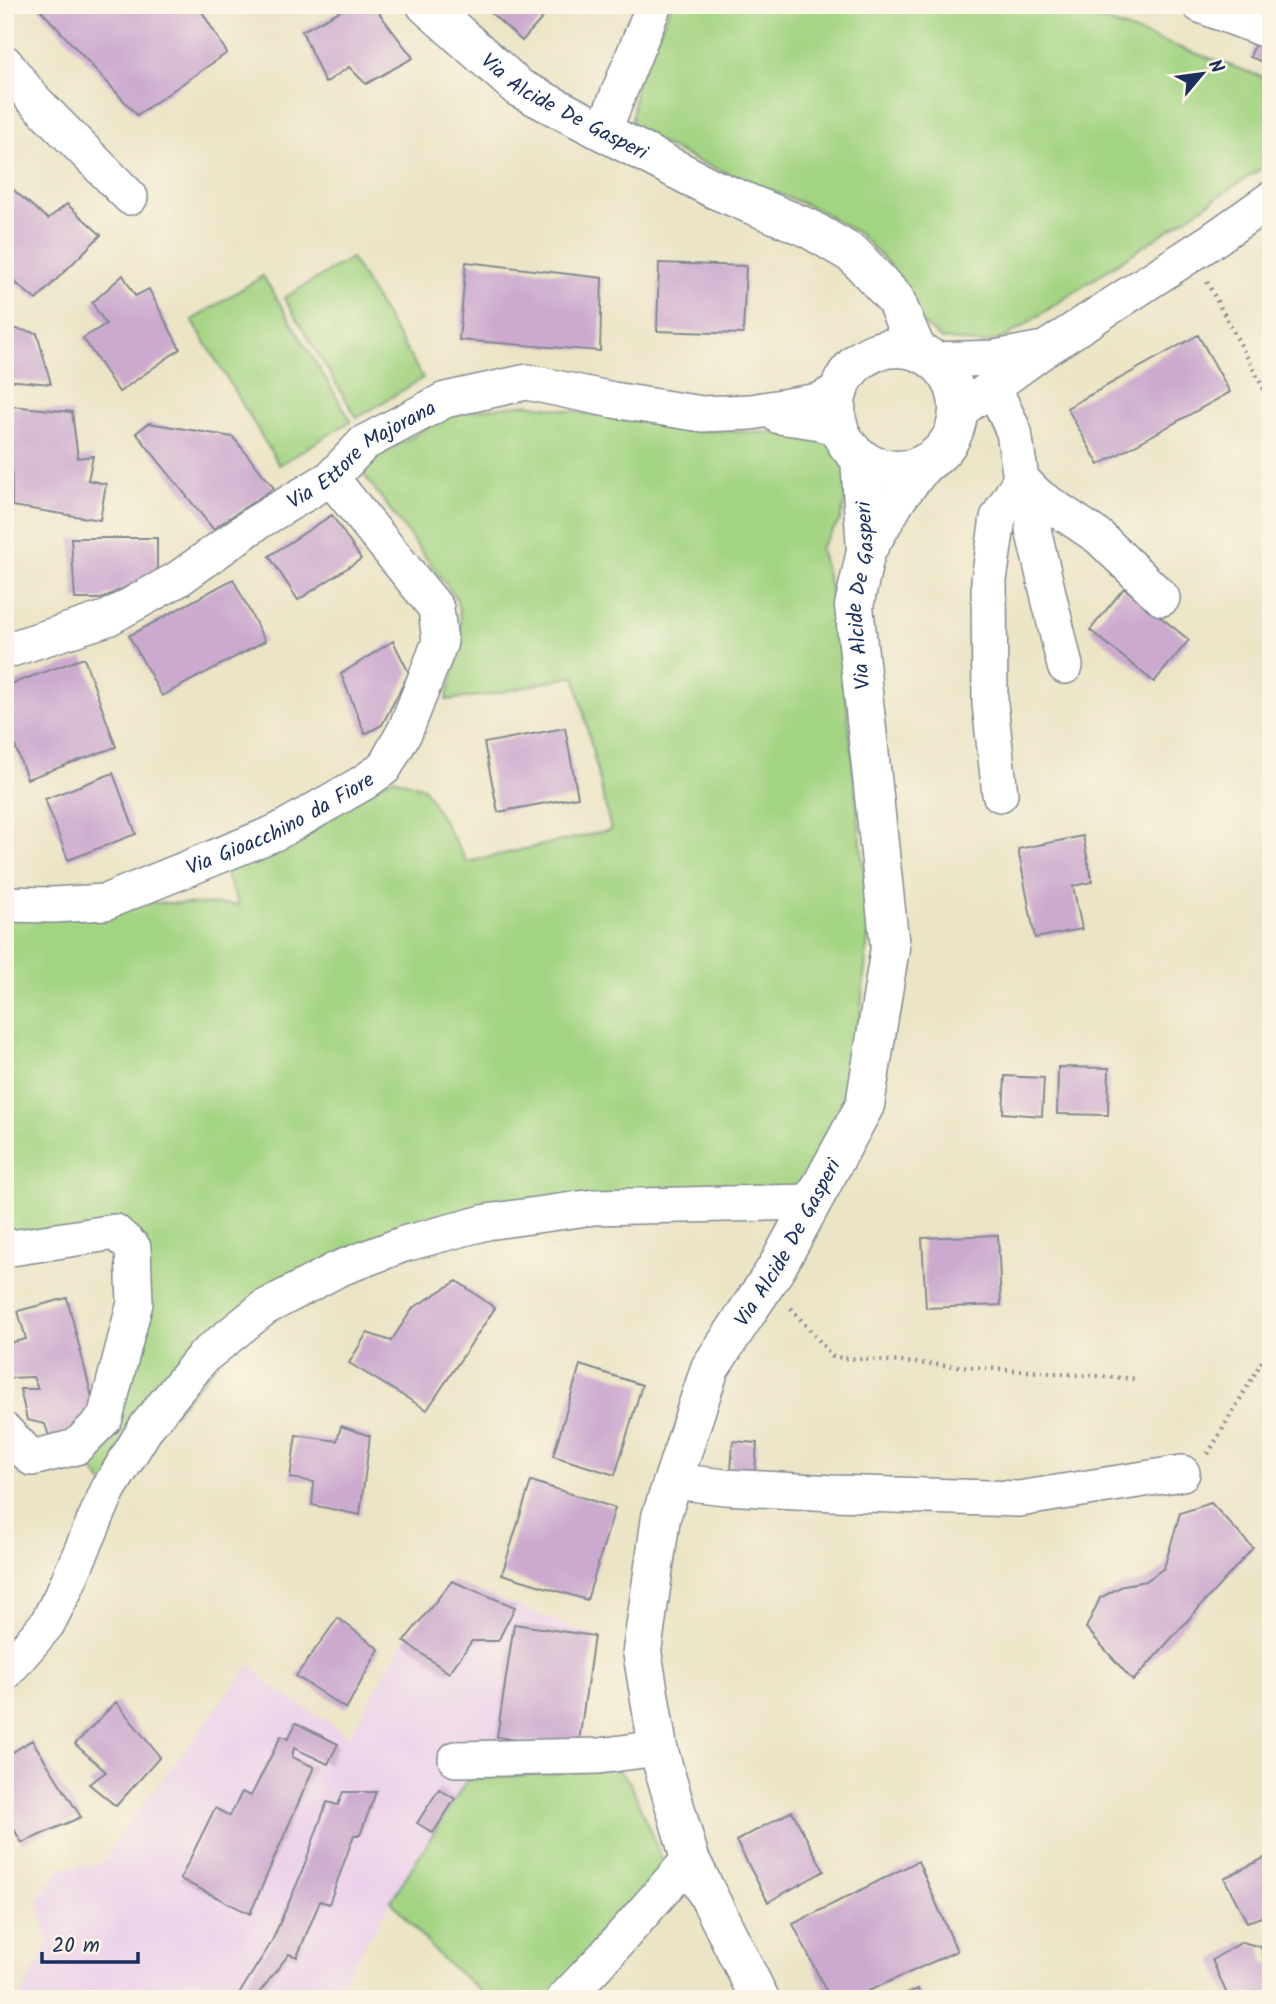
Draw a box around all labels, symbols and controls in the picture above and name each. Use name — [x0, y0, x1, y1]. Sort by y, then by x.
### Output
north arrow — [1168, 38, 1238, 108]
street label: Via Alcide De Gasperi — [472, 46, 654, 170]
text: N — [1199, 54, 1231, 79]
street label: Via Ettore Majorana — [281, 393, 443, 519]
street label: Via Alcide De Gasperi — [839, 499, 884, 691]
street label: Via Gioacchino da Fiore — [181, 764, 382, 885]
street label: Via Alcide De Gasperi — [727, 1153, 851, 1334]
scale bar — [42, 1920, 138, 1964]
text: 20 m — [52, 1930, 100, 1963]

